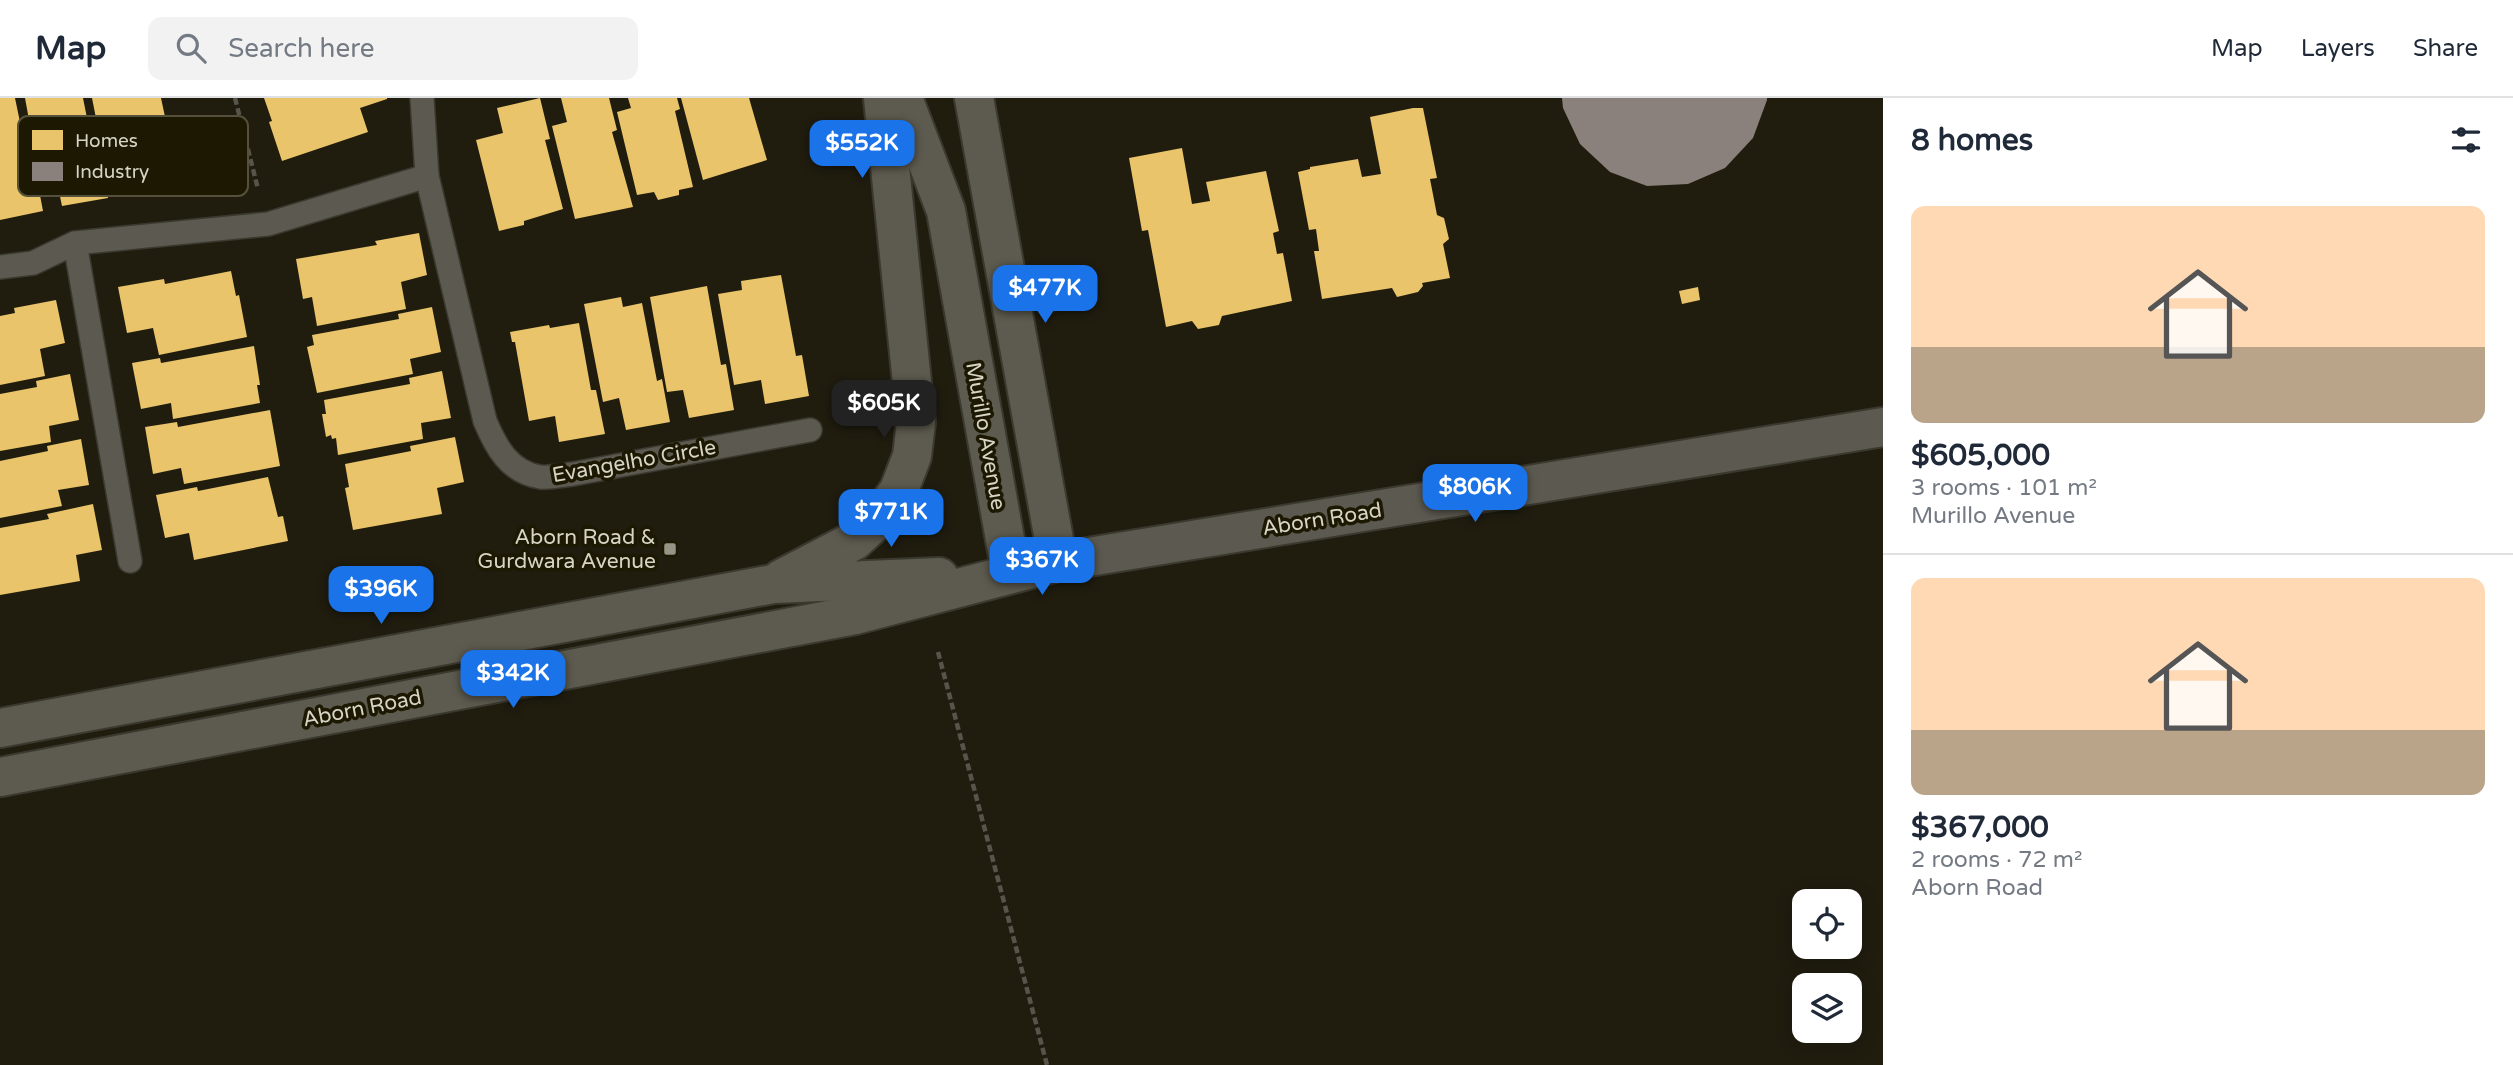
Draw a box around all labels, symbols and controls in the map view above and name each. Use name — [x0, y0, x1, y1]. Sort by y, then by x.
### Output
search box — [148, 17, 638, 80]
text: Map — [35, 29, 106, 68]
icon: search — [172, 29, 210, 67]
text: Search here — [228, 33, 374, 64]
text: Map — [2211, 34, 2263, 63]
text: Layers — [2301, 34, 2375, 63]
text: Share — [2413, 34, 2478, 63]
legend — [18, 116, 248, 196]
pin: $552K — [813, 120, 911, 180]
icon: filters — [2447, 121, 2485, 159]
text: 8 homes — [1911, 122, 2033, 159]
text: $552K — [826, 129, 898, 157]
text: Homes — [75, 130, 138, 152]
text: Industry — [75, 161, 149, 183]
icon: home — [2135, 251, 2261, 377]
pin: $477K — [996, 266, 1094, 325]
text: $477K — [1009, 274, 1081, 302]
street label: Murillo Avenue — [960, 360, 1011, 512]
pin: $605K — [835, 380, 933, 440]
text: $605K — [848, 389, 920, 417]
street label: Evangelho Circle — [550, 435, 718, 488]
text: $605,000 — [1911, 437, 2050, 474]
pin: $806K — [1426, 464, 1524, 524]
text: $806K — [1439, 473, 1511, 501]
text: 3 rooms · 101 m² — [1911, 474, 2097, 502]
pin: $771K — [842, 490, 940, 549]
text: $771K — [855, 498, 927, 526]
street label: Aborn Road — [1261, 498, 1384, 541]
text: Murillo Avenue — [1911, 502, 2075, 530]
place label: Aborn Road & Gurdwara Avenue — [478, 525, 656, 574]
pin: $367K — [993, 538, 1091, 597]
marker: Aborn Road & Gurdwara Avenue — [662, 541, 678, 557]
text: $367K — [1006, 546, 1078, 574]
pin: $396K — [332, 566, 430, 626]
text: $396K — [345, 575, 417, 603]
icon: home — [2135, 623, 2261, 749]
pin: $342K — [464, 650, 562, 710]
text: $342K — [477, 659, 549, 687]
street label: Aborn Road — [301, 685, 424, 732]
text: $367,000 — [1911, 809, 2049, 846]
text: 2 rooms · 72 m² — [1911, 846, 2082, 874]
text: Aborn Road — [1911, 874, 2043, 902]
map controls — [1792, 889, 1862, 1043]
button: locate — [1792, 889, 1862, 959]
button: layers — [1792, 973, 1862, 1043]

